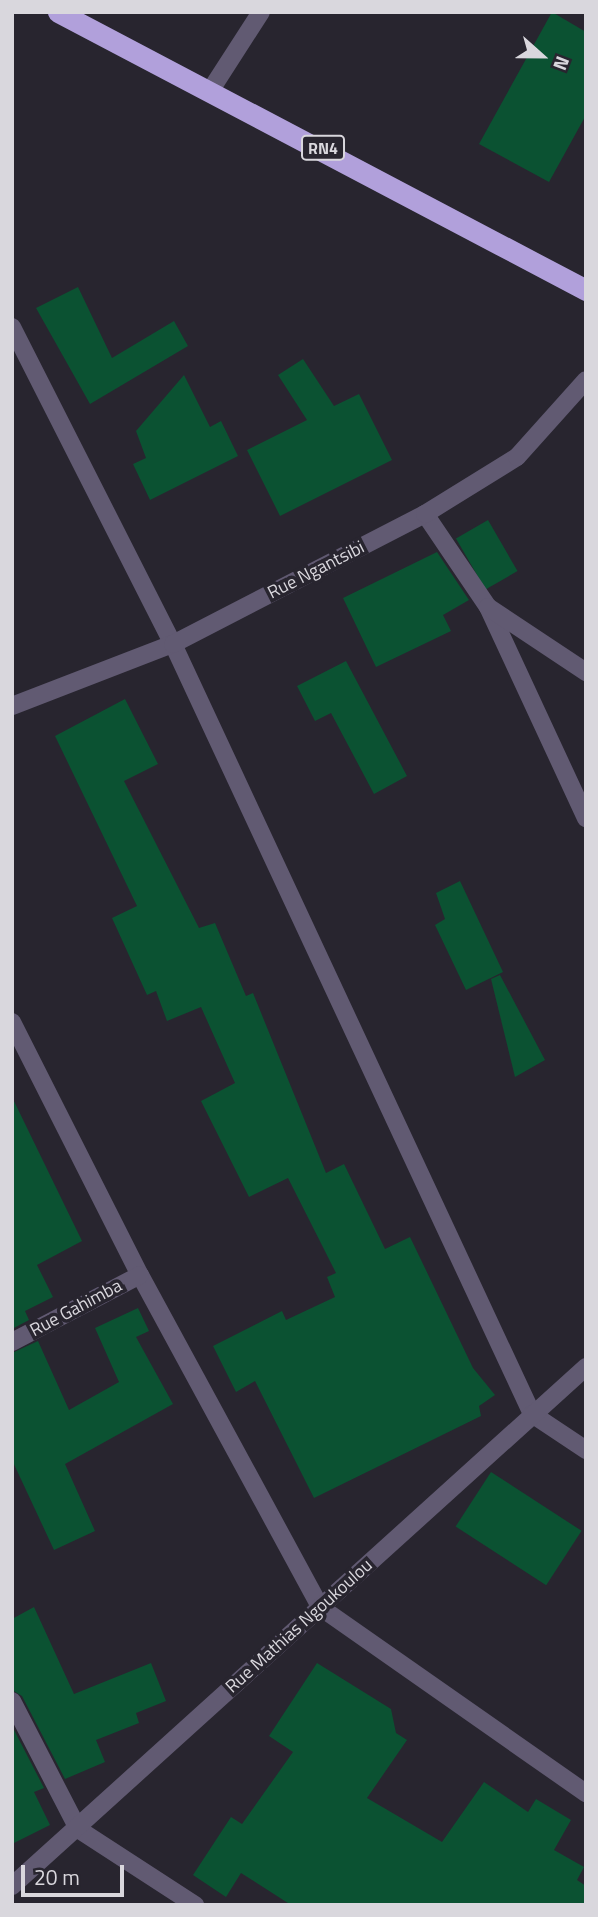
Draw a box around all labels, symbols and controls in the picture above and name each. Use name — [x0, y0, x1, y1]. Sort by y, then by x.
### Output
north arrow — [507, 21, 577, 91]
text: N — [546, 52, 578, 75]
road number: RN4 — [300, 136, 346, 160]
street label: Rue Ngantsibi — [264, 536, 368, 604]
street label: Rue Gahimba — [26, 1275, 126, 1341]
street label: Rue Mathias Ngoukoulou — [221, 1554, 377, 1698]
scale bar — [24, 1850, 128, 1894]
text: 20 m — [34, 1861, 80, 1893]

